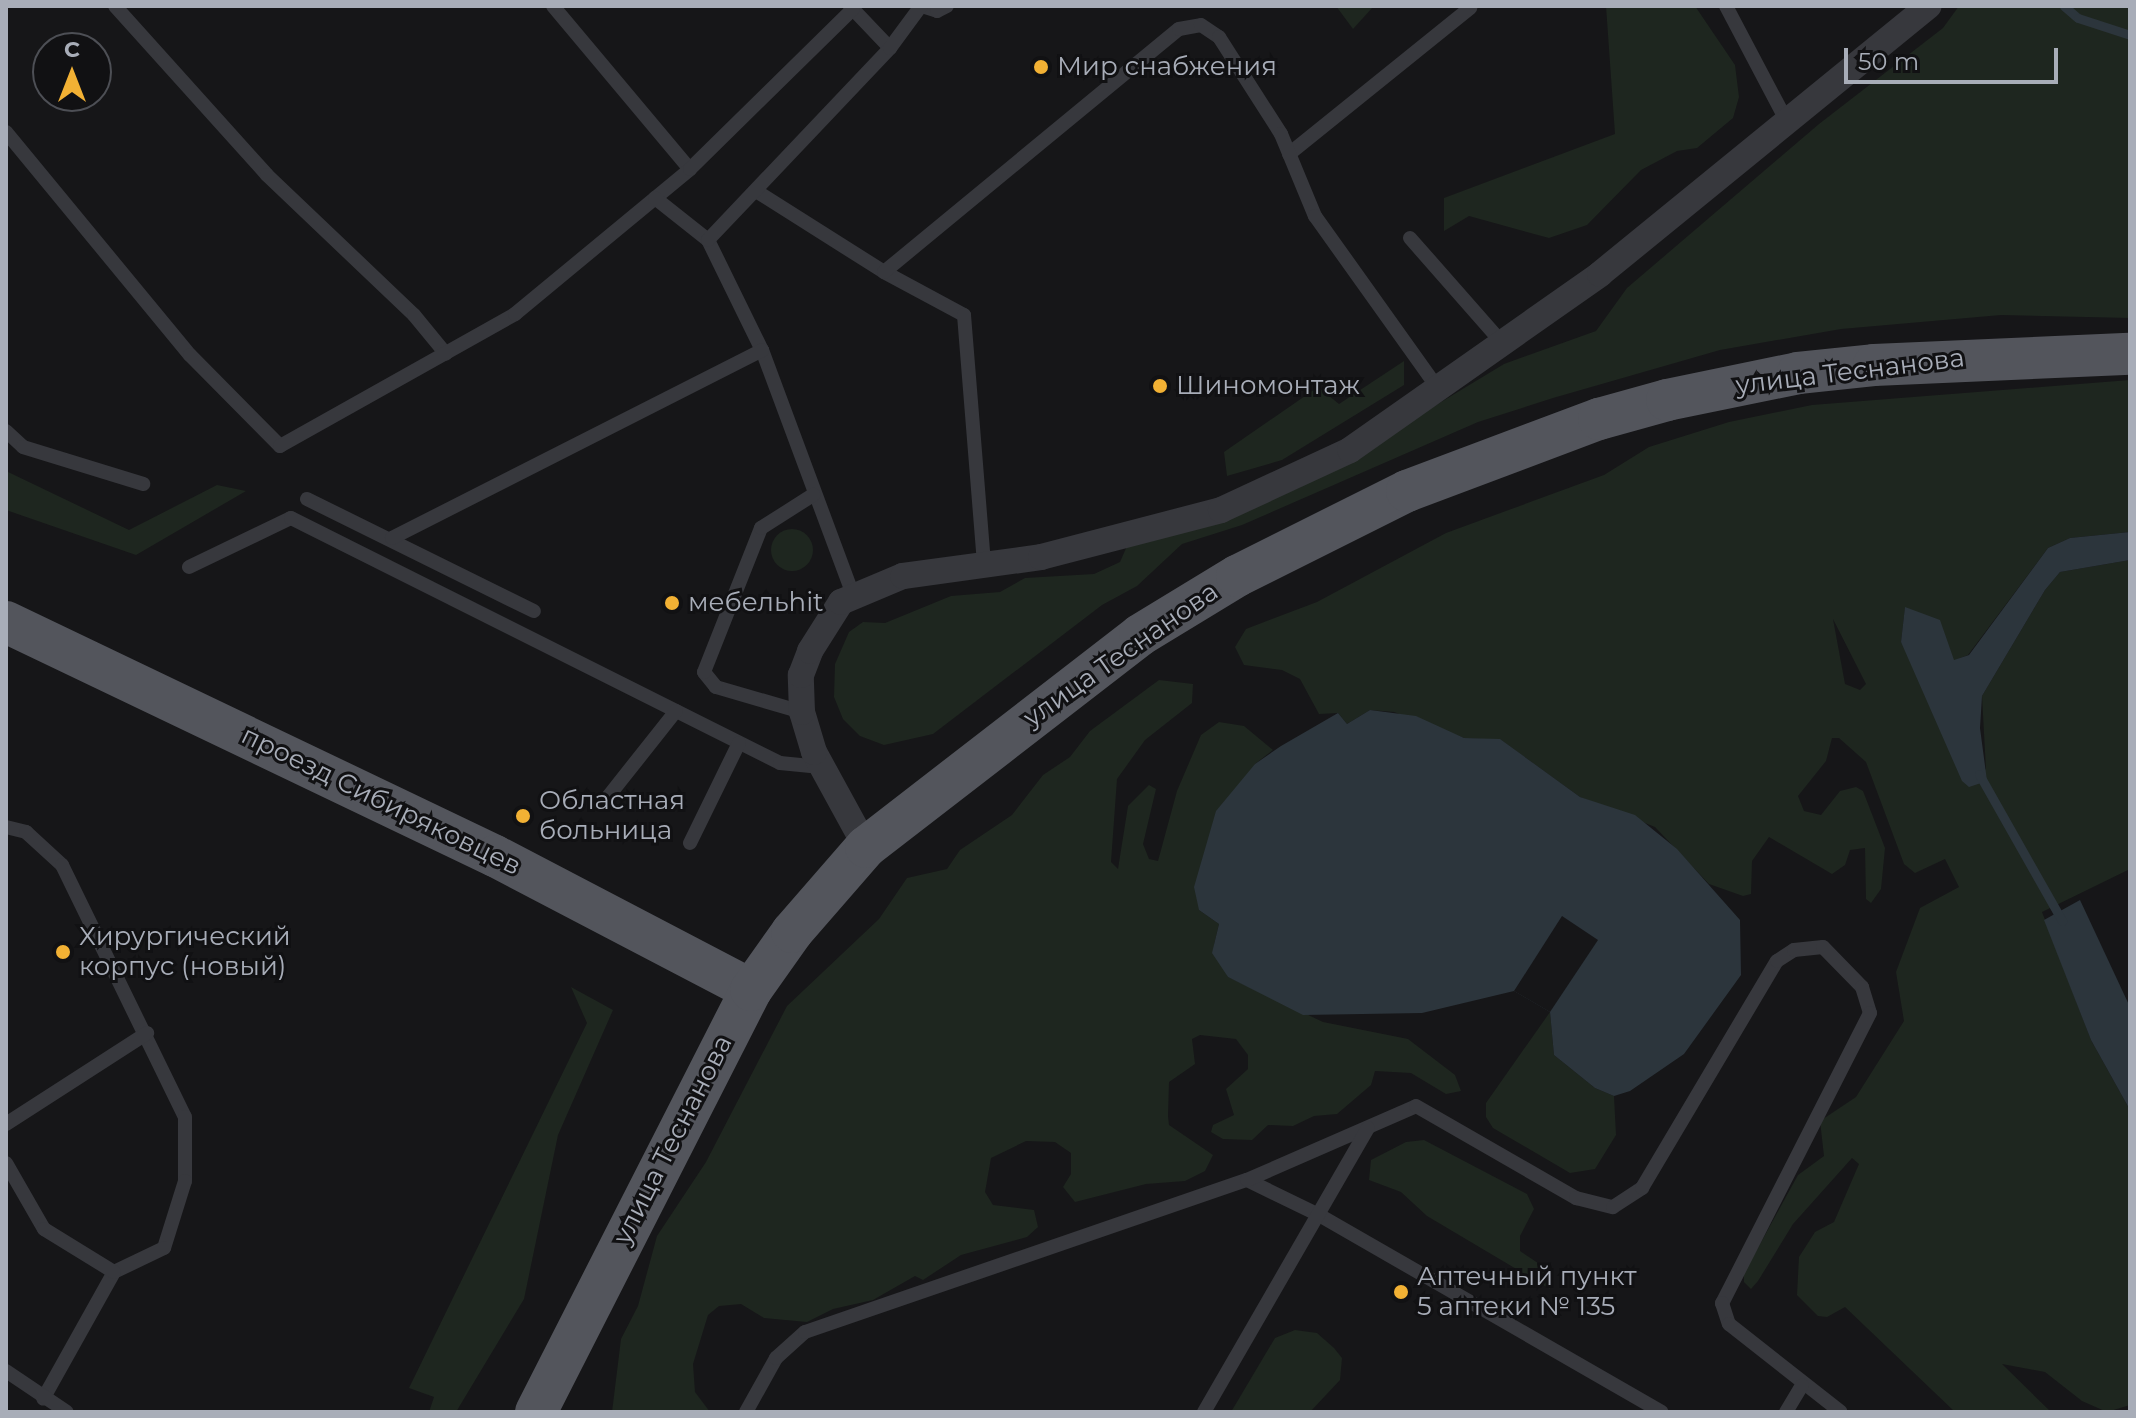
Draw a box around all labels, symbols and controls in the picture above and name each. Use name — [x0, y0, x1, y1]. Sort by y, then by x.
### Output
north arrow — [32, 32, 112, 112]
scale bar — [1848, 32, 2062, 82]
text: С — [64, 36, 80, 63]
text: 50 m — [1858, 47, 1919, 76]
place label: Мир снабжения — [1057, 51, 1277, 83]
marker: Мир снабжения — [1032, 58, 1050, 76]
street label: улица Теснанова — [1734, 342, 1966, 402]
place label: Шиномонтаж — [1176, 370, 1360, 402]
marker: Шиномонтаж — [1151, 377, 1169, 395]
street label: улица Теснанова — [1018, 576, 1224, 734]
place label: мебельhit — [688, 587, 823, 619]
marker: мебельhit — [663, 594, 681, 612]
street label: проезд Сибиряковцев — [236, 720, 526, 882]
place label: Областная больница — [539, 785, 685, 846]
marker: Областная больница — [514, 807, 532, 825]
place label: Хирургический корпус (новый) — [79, 921, 291, 982]
marker: Хирургический корпус (новый) — [54, 943, 72, 961]
street label: улица Теснанова — [607, 1030, 739, 1250]
place label: Аптечный пункт 5 аптеки № 135 — [1417, 1261, 1637, 1322]
marker: Аптечный пункт 5 аптеки № 135 — [1392, 1283, 1410, 1301]

